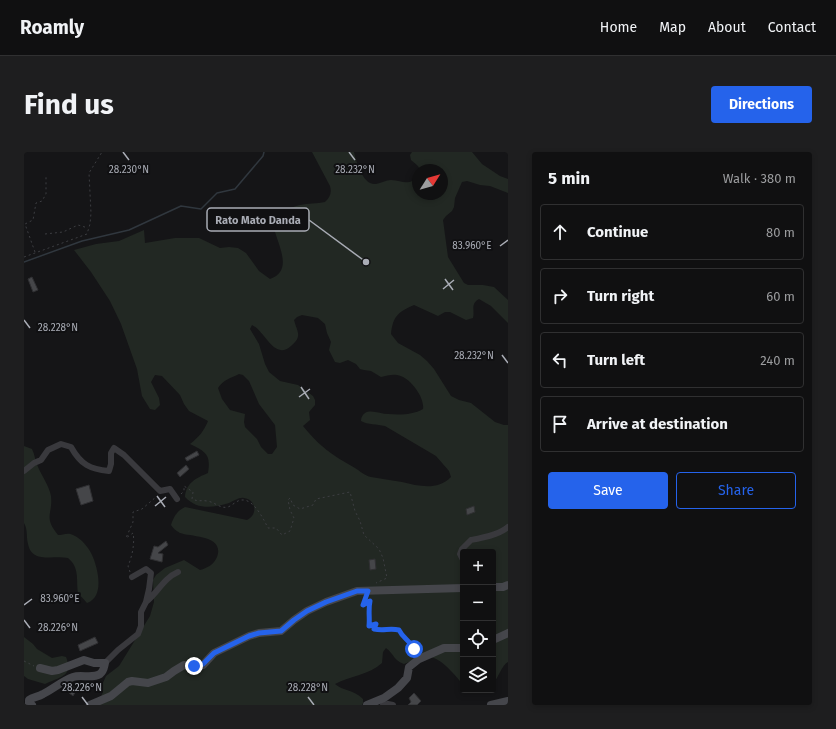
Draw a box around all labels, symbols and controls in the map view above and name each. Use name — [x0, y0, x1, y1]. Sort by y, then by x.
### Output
text: Roamly — [20, 16, 84, 39]
text: Home — [600, 19, 637, 36]
text: Map — [659, 19, 686, 36]
text: About — [708, 19, 746, 36]
text: Contact — [768, 19, 816, 36]
button: Directions — [711, 86, 812, 123]
text: Find us — [24, 88, 114, 121]
text: 28.230°N — [109, 164, 149, 176]
text: 28.232°N — [335, 164, 375, 176]
north arrow — [412, 164, 448, 200]
text: 5 min — [548, 168, 590, 189]
text: Walk · 380 m — [723, 171, 796, 186]
callout: Rato Mato Danda — [207, 208, 309, 231]
text: Rato Mato Danda — [215, 214, 301, 227]
icon: ahead — [549, 221, 571, 243]
text: Continue — [587, 223, 648, 241]
text: 80 m — [766, 225, 795, 240]
text: 83.960°E — [452, 240, 492, 252]
icon: right — [549, 285, 571, 307]
text: Turn right — [587, 287, 654, 305]
text: 60 m — [766, 289, 795, 304]
text: 28.228°N — [38, 322, 78, 334]
icon: left — [549, 349, 571, 371]
text: 28.232°N — [454, 350, 494, 362]
text: Turn left — [587, 351, 645, 369]
text: 240 m — [760, 353, 795, 368]
icon: arrive — [549, 413, 571, 435]
text: Arrive at destination — [587, 415, 728, 433]
button: Save — [548, 472, 668, 509]
button: Share — [676, 472, 796, 509]
map controls — [460, 549, 496, 693]
button: + — [460, 549, 496, 585]
button: − — [460, 585, 496, 621]
text: 83.960°E — [40, 593, 80, 605]
button: locate — [460, 621, 496, 657]
text: 28.226°N — [38, 622, 78, 634]
route start — [405, 640, 423, 658]
route end — [185, 657, 203, 675]
button: layers — [460, 657, 496, 693]
text: 28.226°N — [62, 682, 102, 694]
text: 28.228°N — [288, 682, 328, 694]

